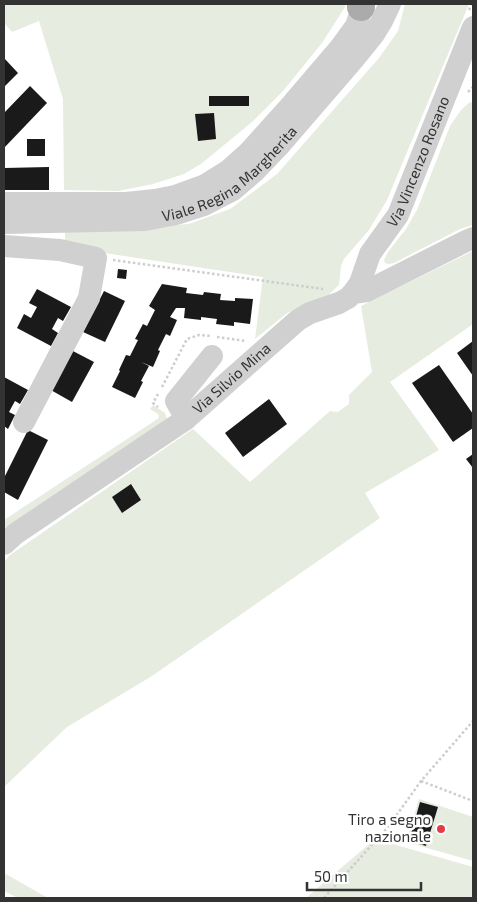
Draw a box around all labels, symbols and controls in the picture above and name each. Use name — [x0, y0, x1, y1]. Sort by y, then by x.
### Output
street label: Via Vincenzo Rosano — [382, 93, 453, 230]
street label: Viale Regina Margherita — [160, 122, 300, 225]
street label: Via Silvio Mina — [188, 339, 274, 417]
place label: Tiro a segno nazionale — [348, 810, 431, 845]
marker: Tiro a segno nazionale — [435, 823, 447, 835]
scale bar — [307, 860, 421, 892]
text: 50 m — [314, 867, 348, 885]

